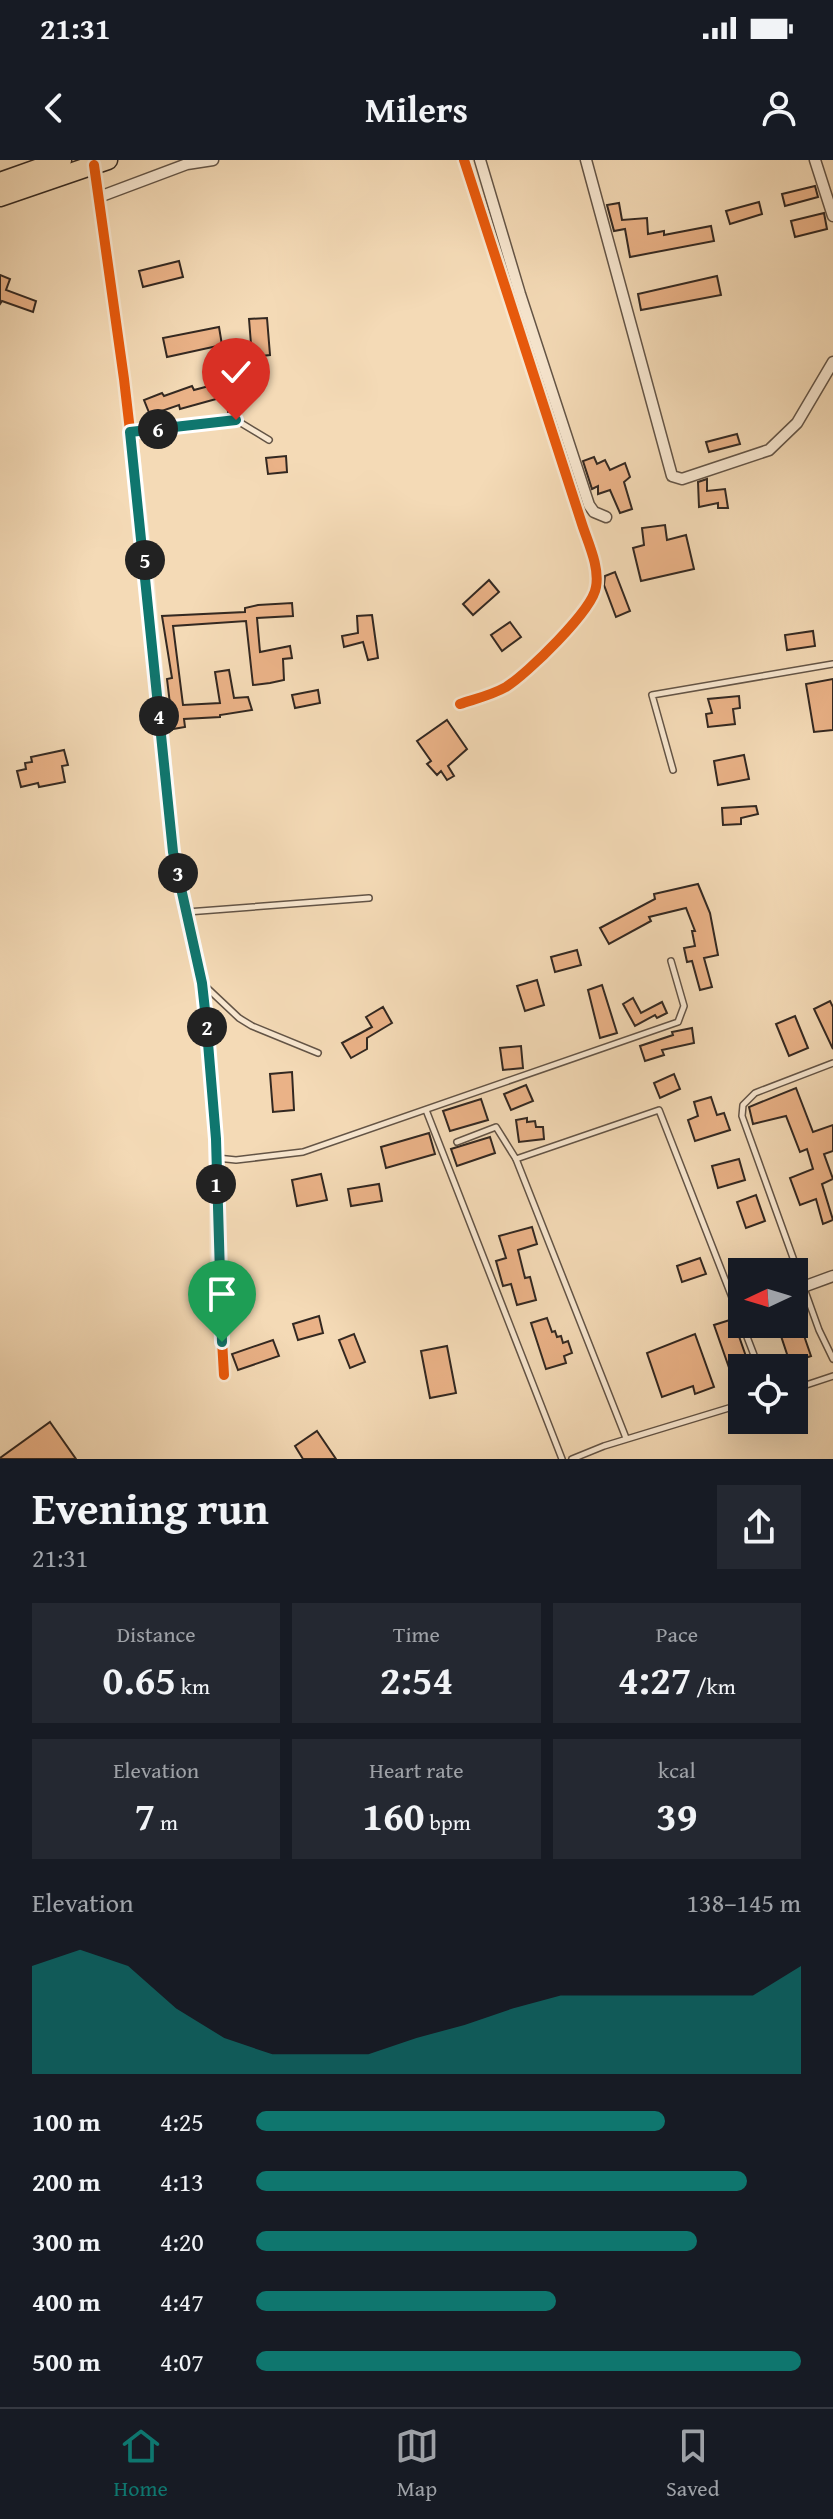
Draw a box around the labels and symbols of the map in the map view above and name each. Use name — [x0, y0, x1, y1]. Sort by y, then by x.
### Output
pin — [202, 338, 270, 420]
pin: 6 — [138, 409, 178, 449]
pin: 5 — [125, 540, 165, 580]
pin: 4 — [139, 696, 179, 736]
pin: 3 — [158, 853, 198, 893]
pin: 2 — [187, 1007, 227, 1047]
pin: 1 — [196, 1164, 236, 1204]
north arrow — [728, 1258, 808, 1338]
pin — [188, 1260, 256, 1342]

